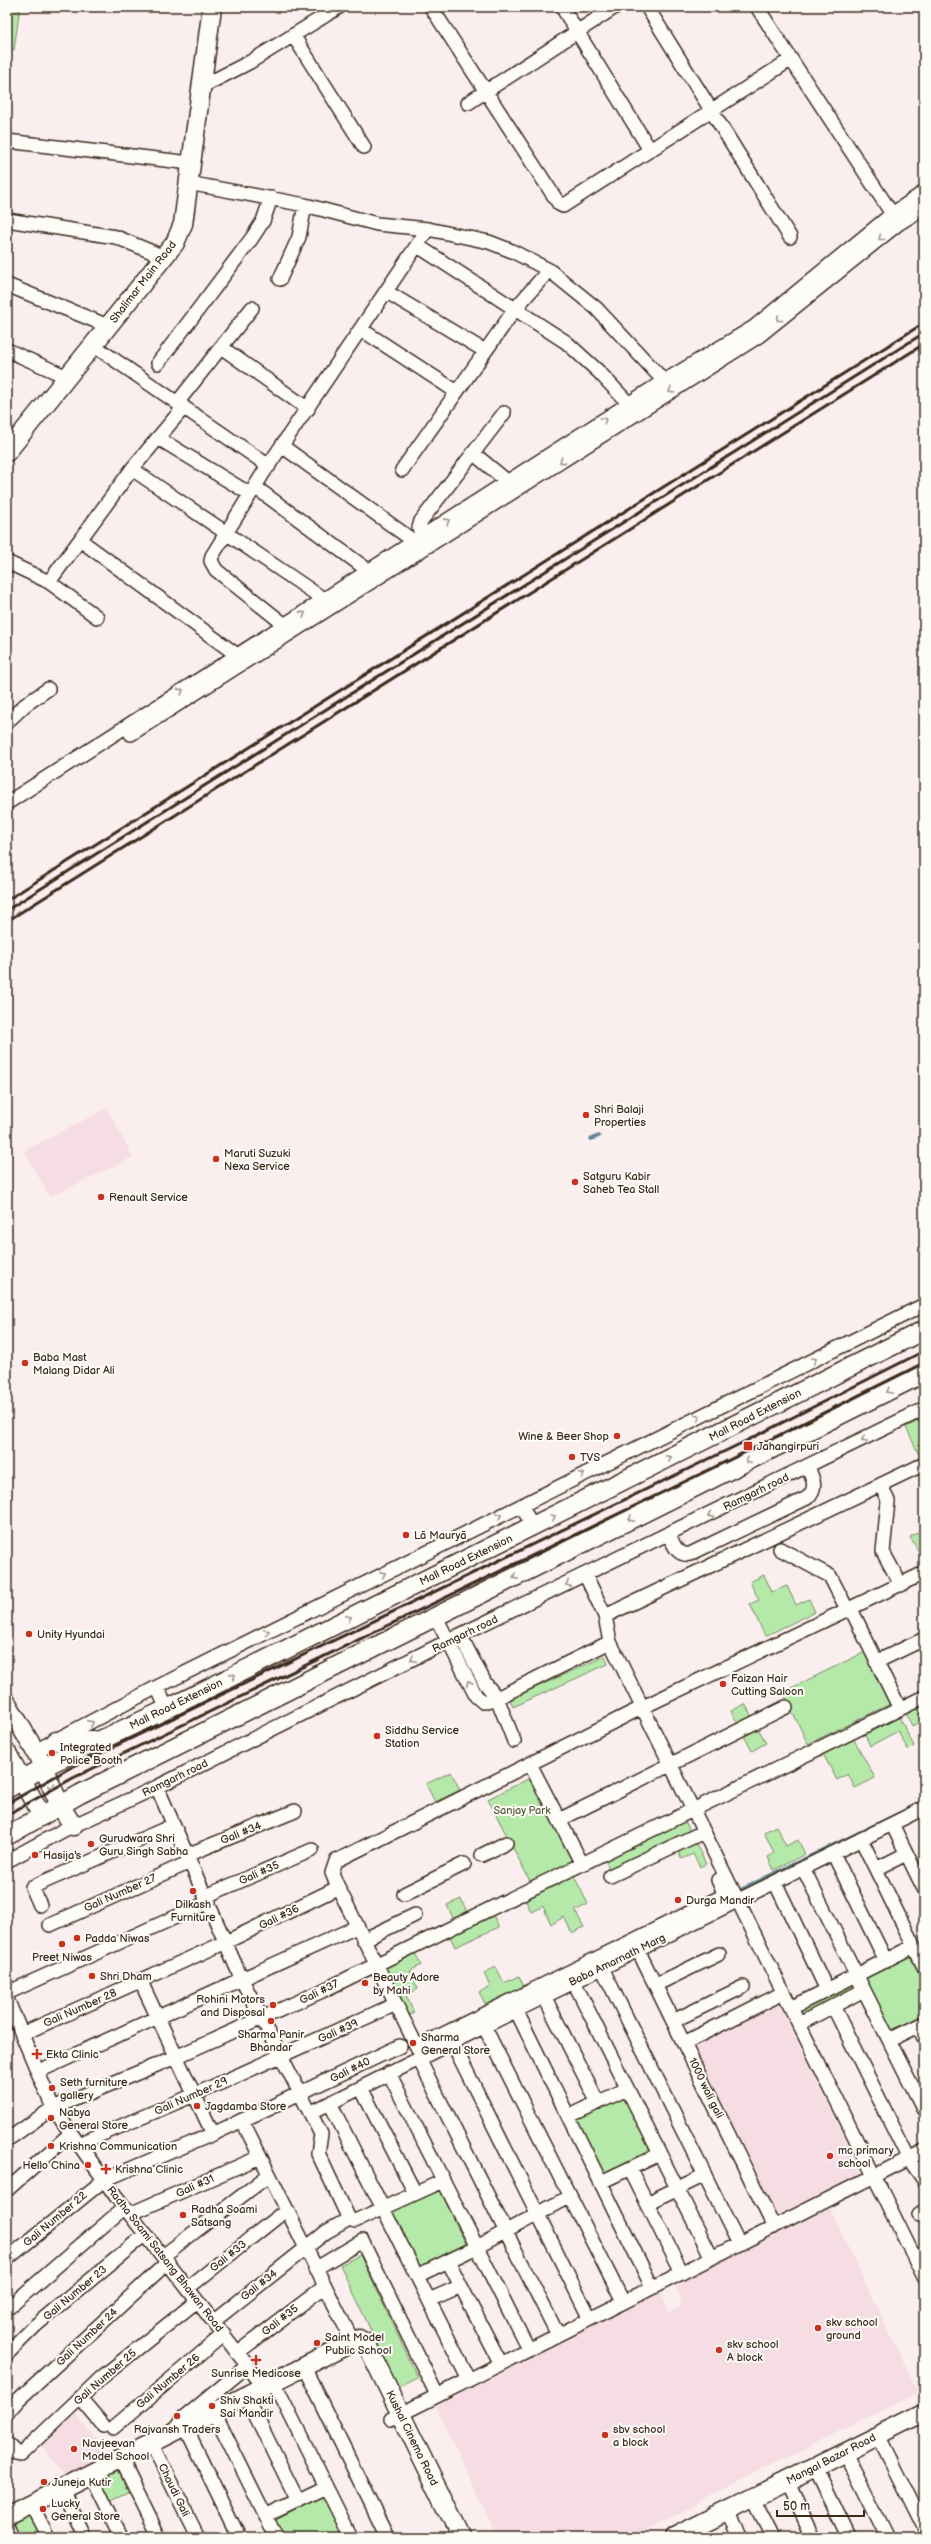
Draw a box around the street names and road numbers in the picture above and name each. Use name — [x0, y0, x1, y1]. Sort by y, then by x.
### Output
street label: Shalimar Main Road — [107, 238, 179, 326]
street label: Mall Road Extension — [707, 1386, 803, 1444]
street label: Ramgarh road — [721, 1471, 791, 1513]
street label: Mall Road Extension — [417, 1532, 515, 1588]
street label: Ramgarh road — [430, 1613, 500, 1655]
street label: Mall Road Extension — [127, 1676, 225, 1732]
street label: Ramgarh road — [140, 1757, 210, 1799]
street label: Gali #34 — [219, 1819, 264, 1847]
street label: Gali #35 — [237, 1858, 281, 1888]
street label: Gali Number 27 — [82, 1871, 159, 1915]
street label: Gali #36 — [257, 1902, 301, 1932]
street label: Baba Amarnath Marg — [567, 1931, 667, 1989]
street label: Gali #37 — [297, 1977, 341, 2007]
street label: Gali Number 28 — [41, 1986, 119, 2030]
street label: Gali #39 — [316, 2016, 360, 2046]
street label: Gali #40 — [328, 2055, 373, 2085]
street label: 1000 wali gali — [686, 2056, 726, 2120]
street label: Gali Number 29 — [152, 2074, 230, 2118]
street label: Gali #31 — [174, 2172, 216, 2200]
street label: Radha Soami Satsang Bhawan Road — [104, 2184, 226, 2334]
street label: Gali Number 22 — [21, 2188, 90, 2249]
street label: Gali #33 — [207, 2237, 249, 2275]
street label: Gali Number 23 — [41, 2263, 110, 2323]
street label: Gali #34 — [238, 2266, 280, 2303]
street label: Gali #35 — [259, 2302, 301, 2338]
street label: Gali Number 24 — [54, 2305, 120, 2369]
street label: Gali Number 25 — [71, 2346, 139, 2408]
street label: Gali Number 26 — [134, 2350, 203, 2411]
street label: Kushal Cinema Road — [383, 2388, 441, 2488]
street label: Mangal Bazar Road — [784, 2431, 878, 2487]
street label: Chaudi Gali — [156, 2461, 192, 2519]

